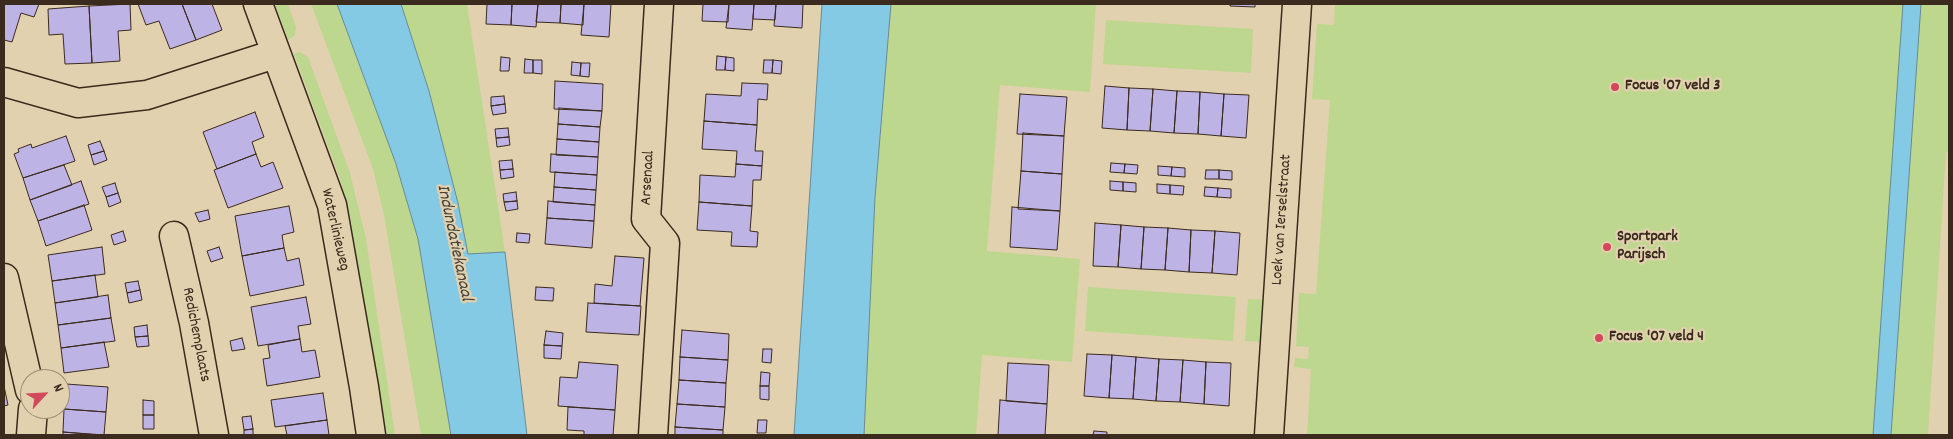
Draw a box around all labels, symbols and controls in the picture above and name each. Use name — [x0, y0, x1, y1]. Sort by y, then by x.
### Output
place label: Focus '07 veld 3 — [1625, 77, 1720, 97]
marker: Focus '07 veld 3 — [1609, 81, 1621, 93]
street label: Arsenaal — [638, 150, 660, 206]
street label: Loek van Ierselstraat — [1269, 154, 1297, 286]
water label: Indundatiekanaal — [430, 183, 476, 303]
street label: Waterlinieweg — [315, 187, 353, 273]
place label: Sportpark Parijsch — [1617, 228, 1678, 266]
marker: Sportpark Parijsch — [1601, 241, 1613, 253]
street label: Redichemplaats — [176, 286, 214, 384]
place label: Focus '07 veld 4 — [1609, 328, 1704, 348]
marker: Focus '07 veld 4 — [1593, 332, 1605, 344]
north arrow — [20, 369, 70, 419]
text: N — [47, 381, 68, 395]

